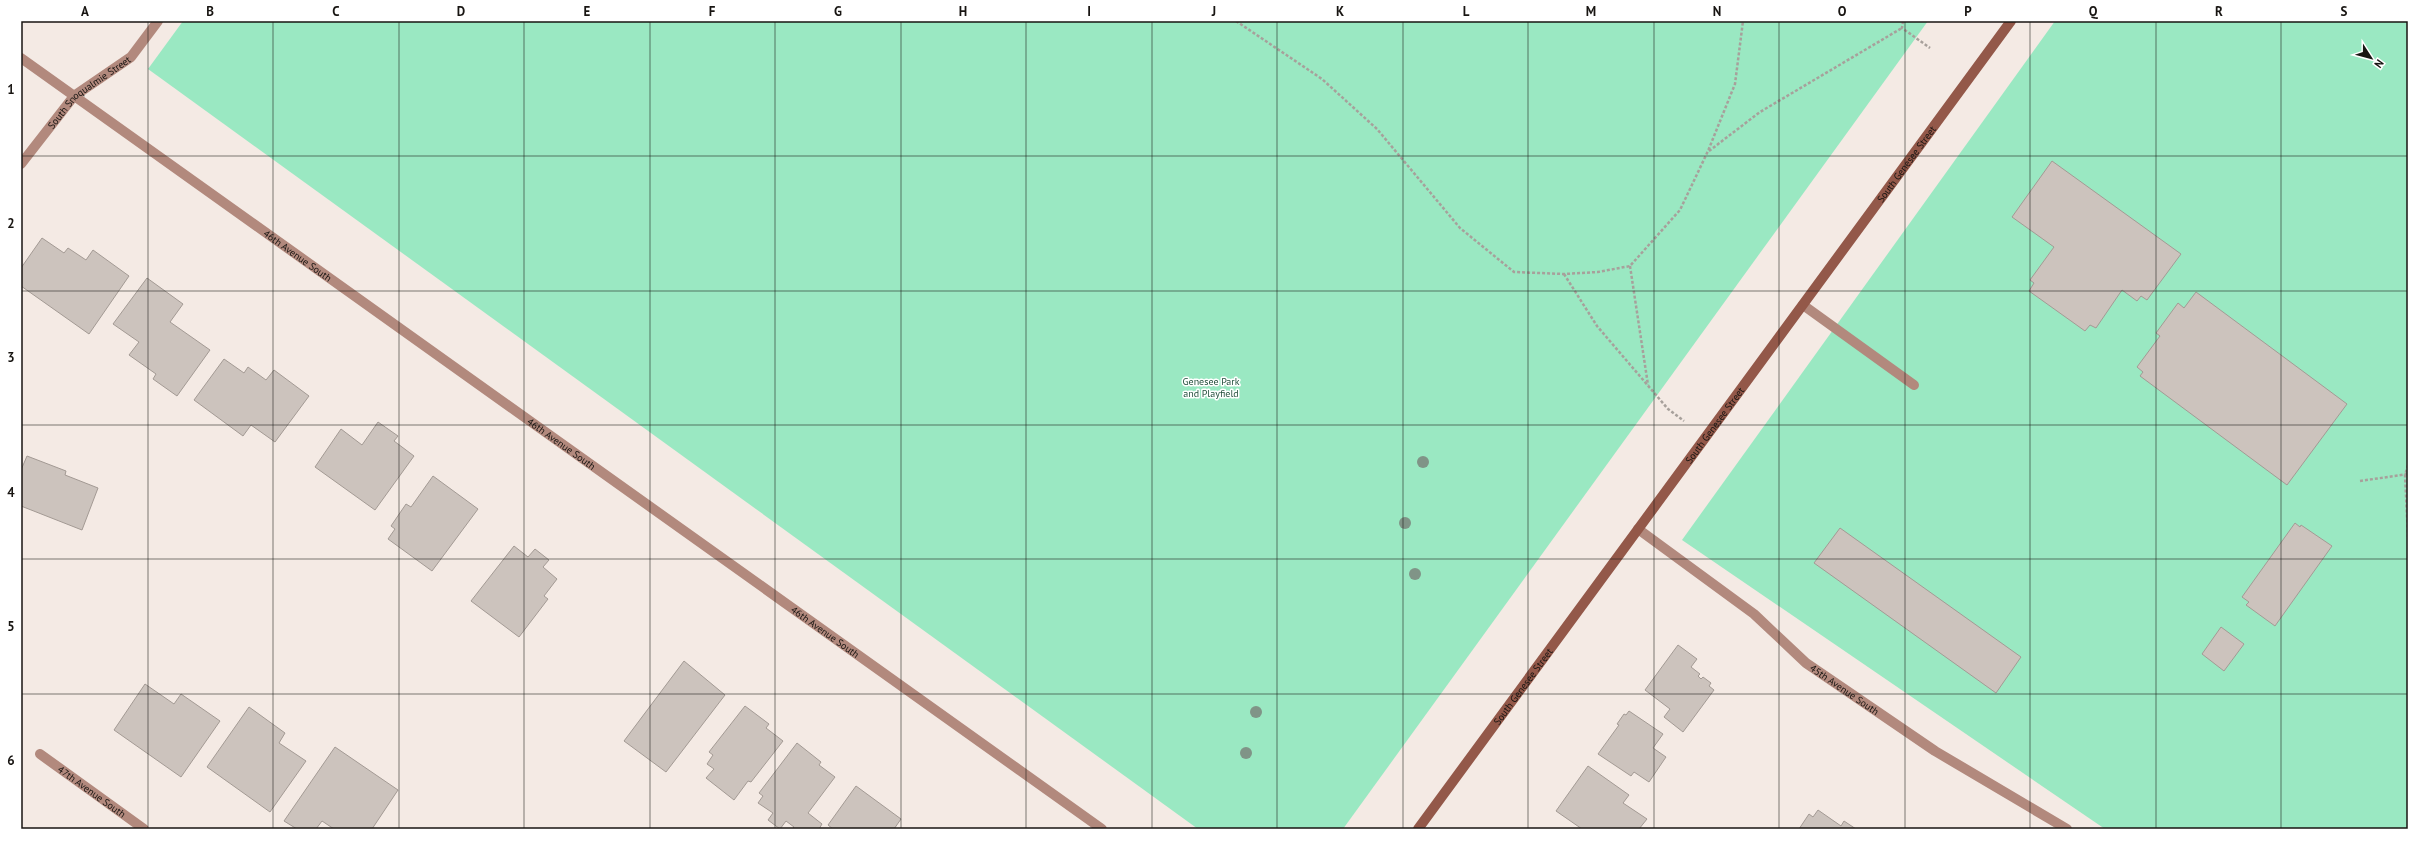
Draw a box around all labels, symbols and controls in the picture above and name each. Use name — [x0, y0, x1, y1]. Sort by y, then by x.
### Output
text: A — [81, 3, 89, 20]
text: B — [206, 3, 214, 20]
text: C — [332, 3, 340, 20]
text: D — [457, 3, 465, 20]
text: E — [584, 3, 591, 20]
text: F — [709, 3, 716, 20]
text: G — [834, 3, 842, 20]
text: H — [959, 3, 967, 20]
text: I — [1087, 3, 1091, 20]
text: J — [1211, 3, 1216, 20]
text: K — [1336, 3, 1344, 20]
text: L — [1463, 3, 1470, 20]
text: M — [1586, 3, 1596, 20]
text: N — [1713, 3, 1721, 20]
text: O — [1838, 3, 1847, 20]
text: P — [1964, 3, 1972, 20]
text: Q — [2089, 3, 2099, 20]
text: R — [2215, 3, 2223, 20]
text: S — [2341, 3, 2348, 20]
north arrow — [2351, 38, 2391, 78]
street label: South Snoqualmie Street — [45, 53, 134, 131]
text: N — [2371, 57, 2387, 71]
text: 1 — [7, 81, 15, 98]
street label: South Genesee Street — [1874, 123, 1939, 205]
text: 2 — [7, 215, 15, 232]
street label: 46th Avenue South — [261, 227, 334, 285]
text: 3 — [7, 349, 15, 366]
park label: Genesee Park and Playfield — [1182, 375, 1240, 400]
street label: South Genesee Street — [1682, 384, 1748, 466]
street label: 46th Avenue South — [525, 415, 598, 473]
text: 4 — [7, 484, 15, 501]
street label: 46th Avenue South — [788, 603, 862, 661]
text: 5 — [7, 618, 15, 635]
street label: South Genesee Street — [1491, 645, 1556, 728]
street label: 45th Avenue South — [1807, 662, 1881, 718]
text: 6 — [7, 752, 15, 769]
street label: 47th Avenue South — [55, 763, 128, 821]

